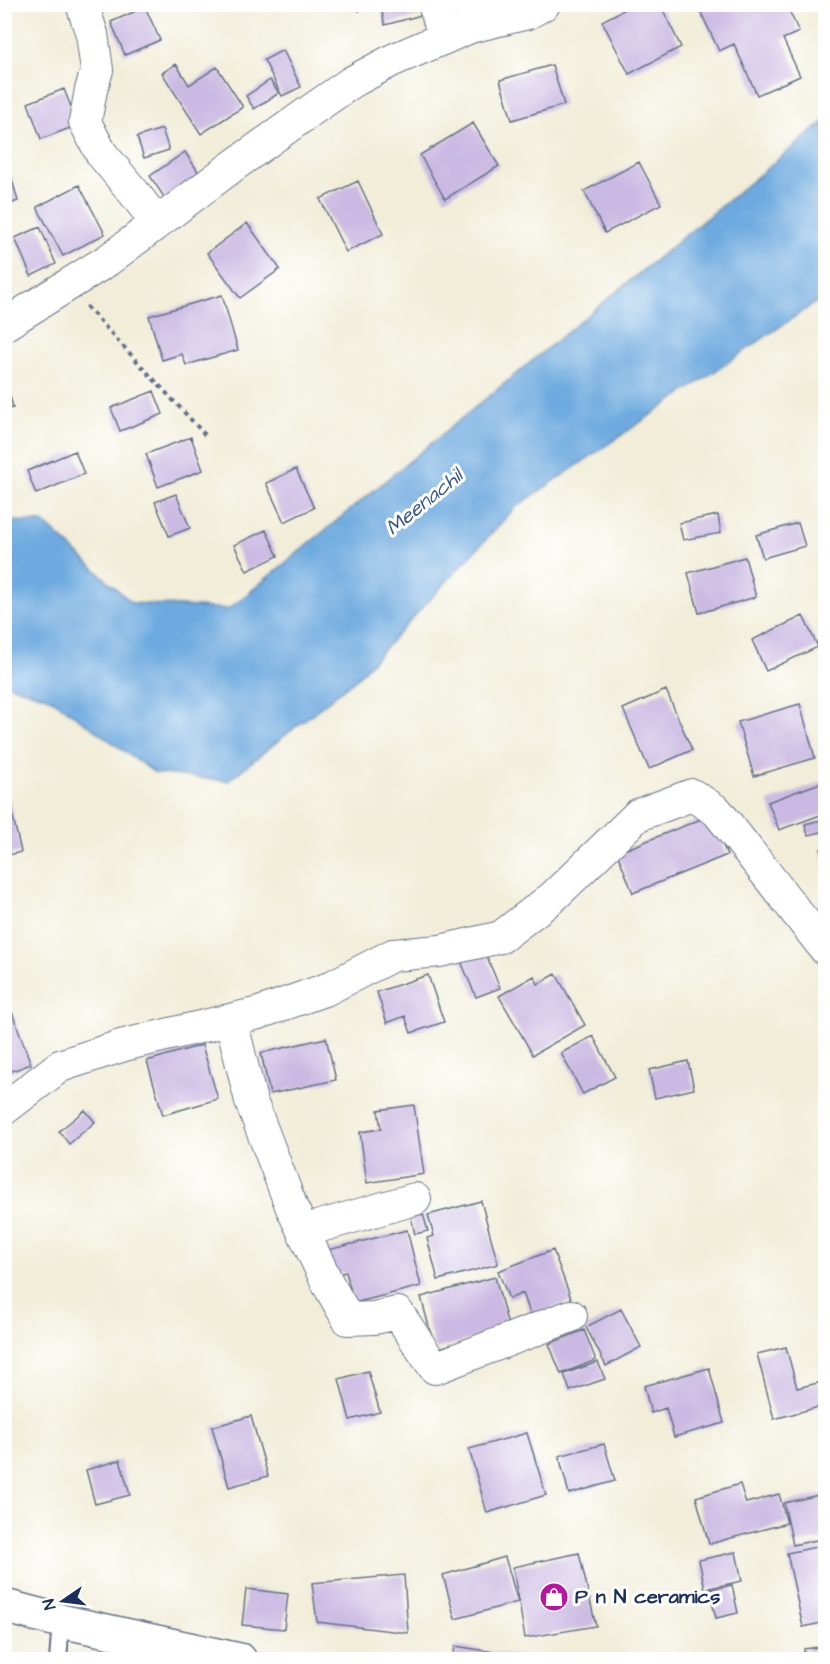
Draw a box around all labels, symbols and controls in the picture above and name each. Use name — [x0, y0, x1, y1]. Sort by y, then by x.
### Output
water label: Meenachil — [379, 460, 471, 542]
north arrow — [33, 1571, 93, 1631]
shop icon: P n N ceramics — [538, 1581, 570, 1613]
place label: P n N ceramics — [575, 1583, 720, 1611]
text: N — [38, 1597, 61, 1612]

